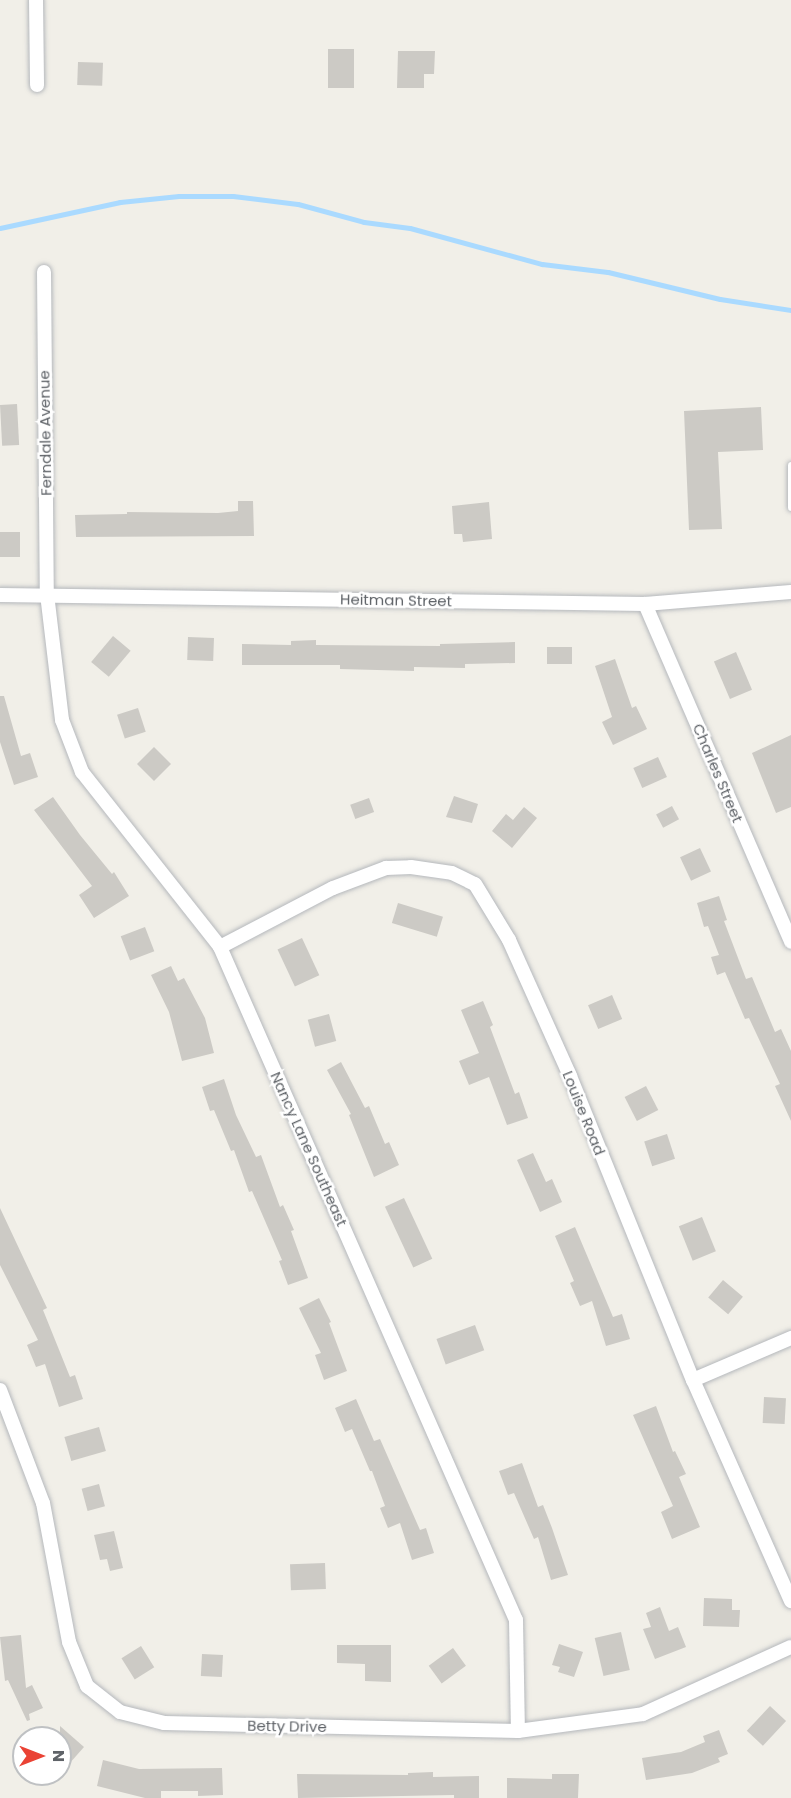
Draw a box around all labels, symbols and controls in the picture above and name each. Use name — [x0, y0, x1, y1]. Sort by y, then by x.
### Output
street label: Ferndale Avenue — [35, 370, 55, 496]
street label: Heitman Street — [340, 590, 452, 610]
street label: Charles Street — [689, 721, 747, 825]
street label: Louise Road — [559, 1068, 609, 1158]
street label: Nancy Lane Southeast — [267, 1069, 351, 1229]
street label: Betty Drive — [247, 1716, 327, 1736]
north arrow — [12, 1726, 72, 1786]
text: N — [47, 1750, 70, 1762]

